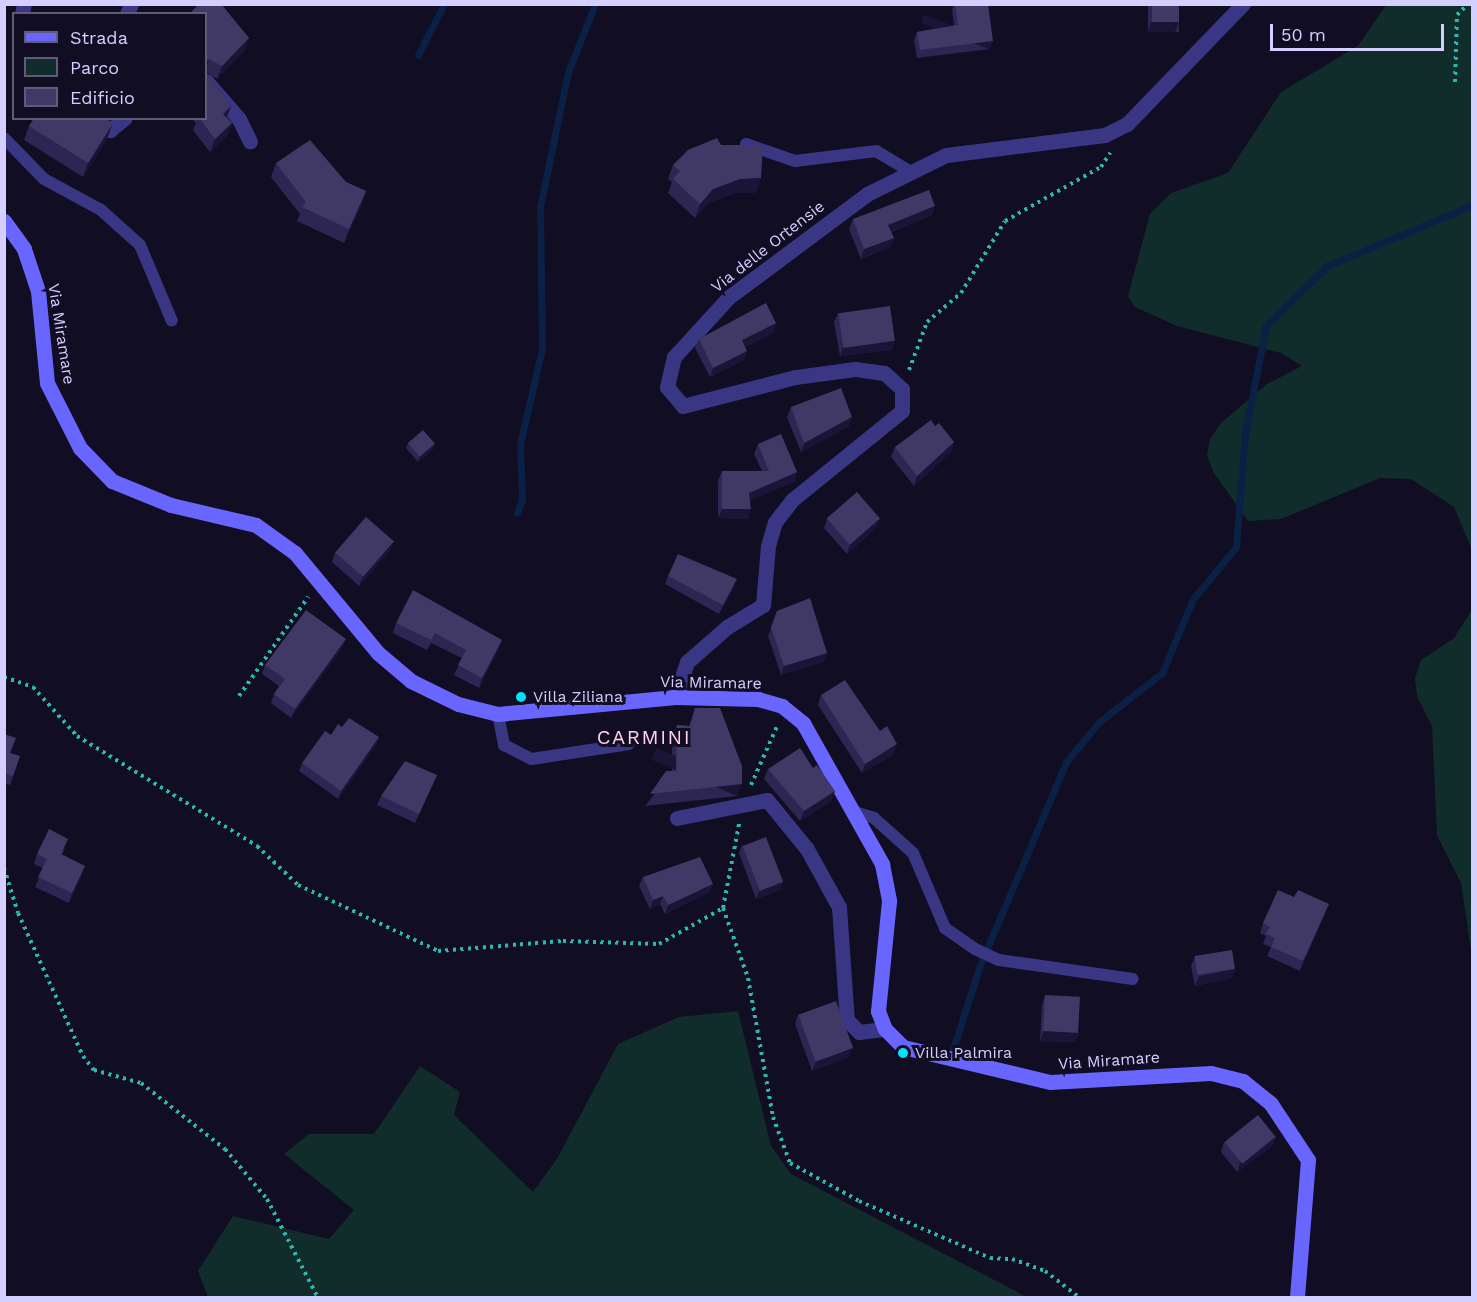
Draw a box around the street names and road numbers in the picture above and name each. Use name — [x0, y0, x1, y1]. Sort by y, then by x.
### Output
street label: Via delle Ortensie — [707, 197, 829, 297]
street label: Via Miramare — [44, 282, 78, 386]
street label: Via Miramare — [660, 673, 762, 693]
street label: Via Miramare — [1057, 1048, 1161, 1074]

